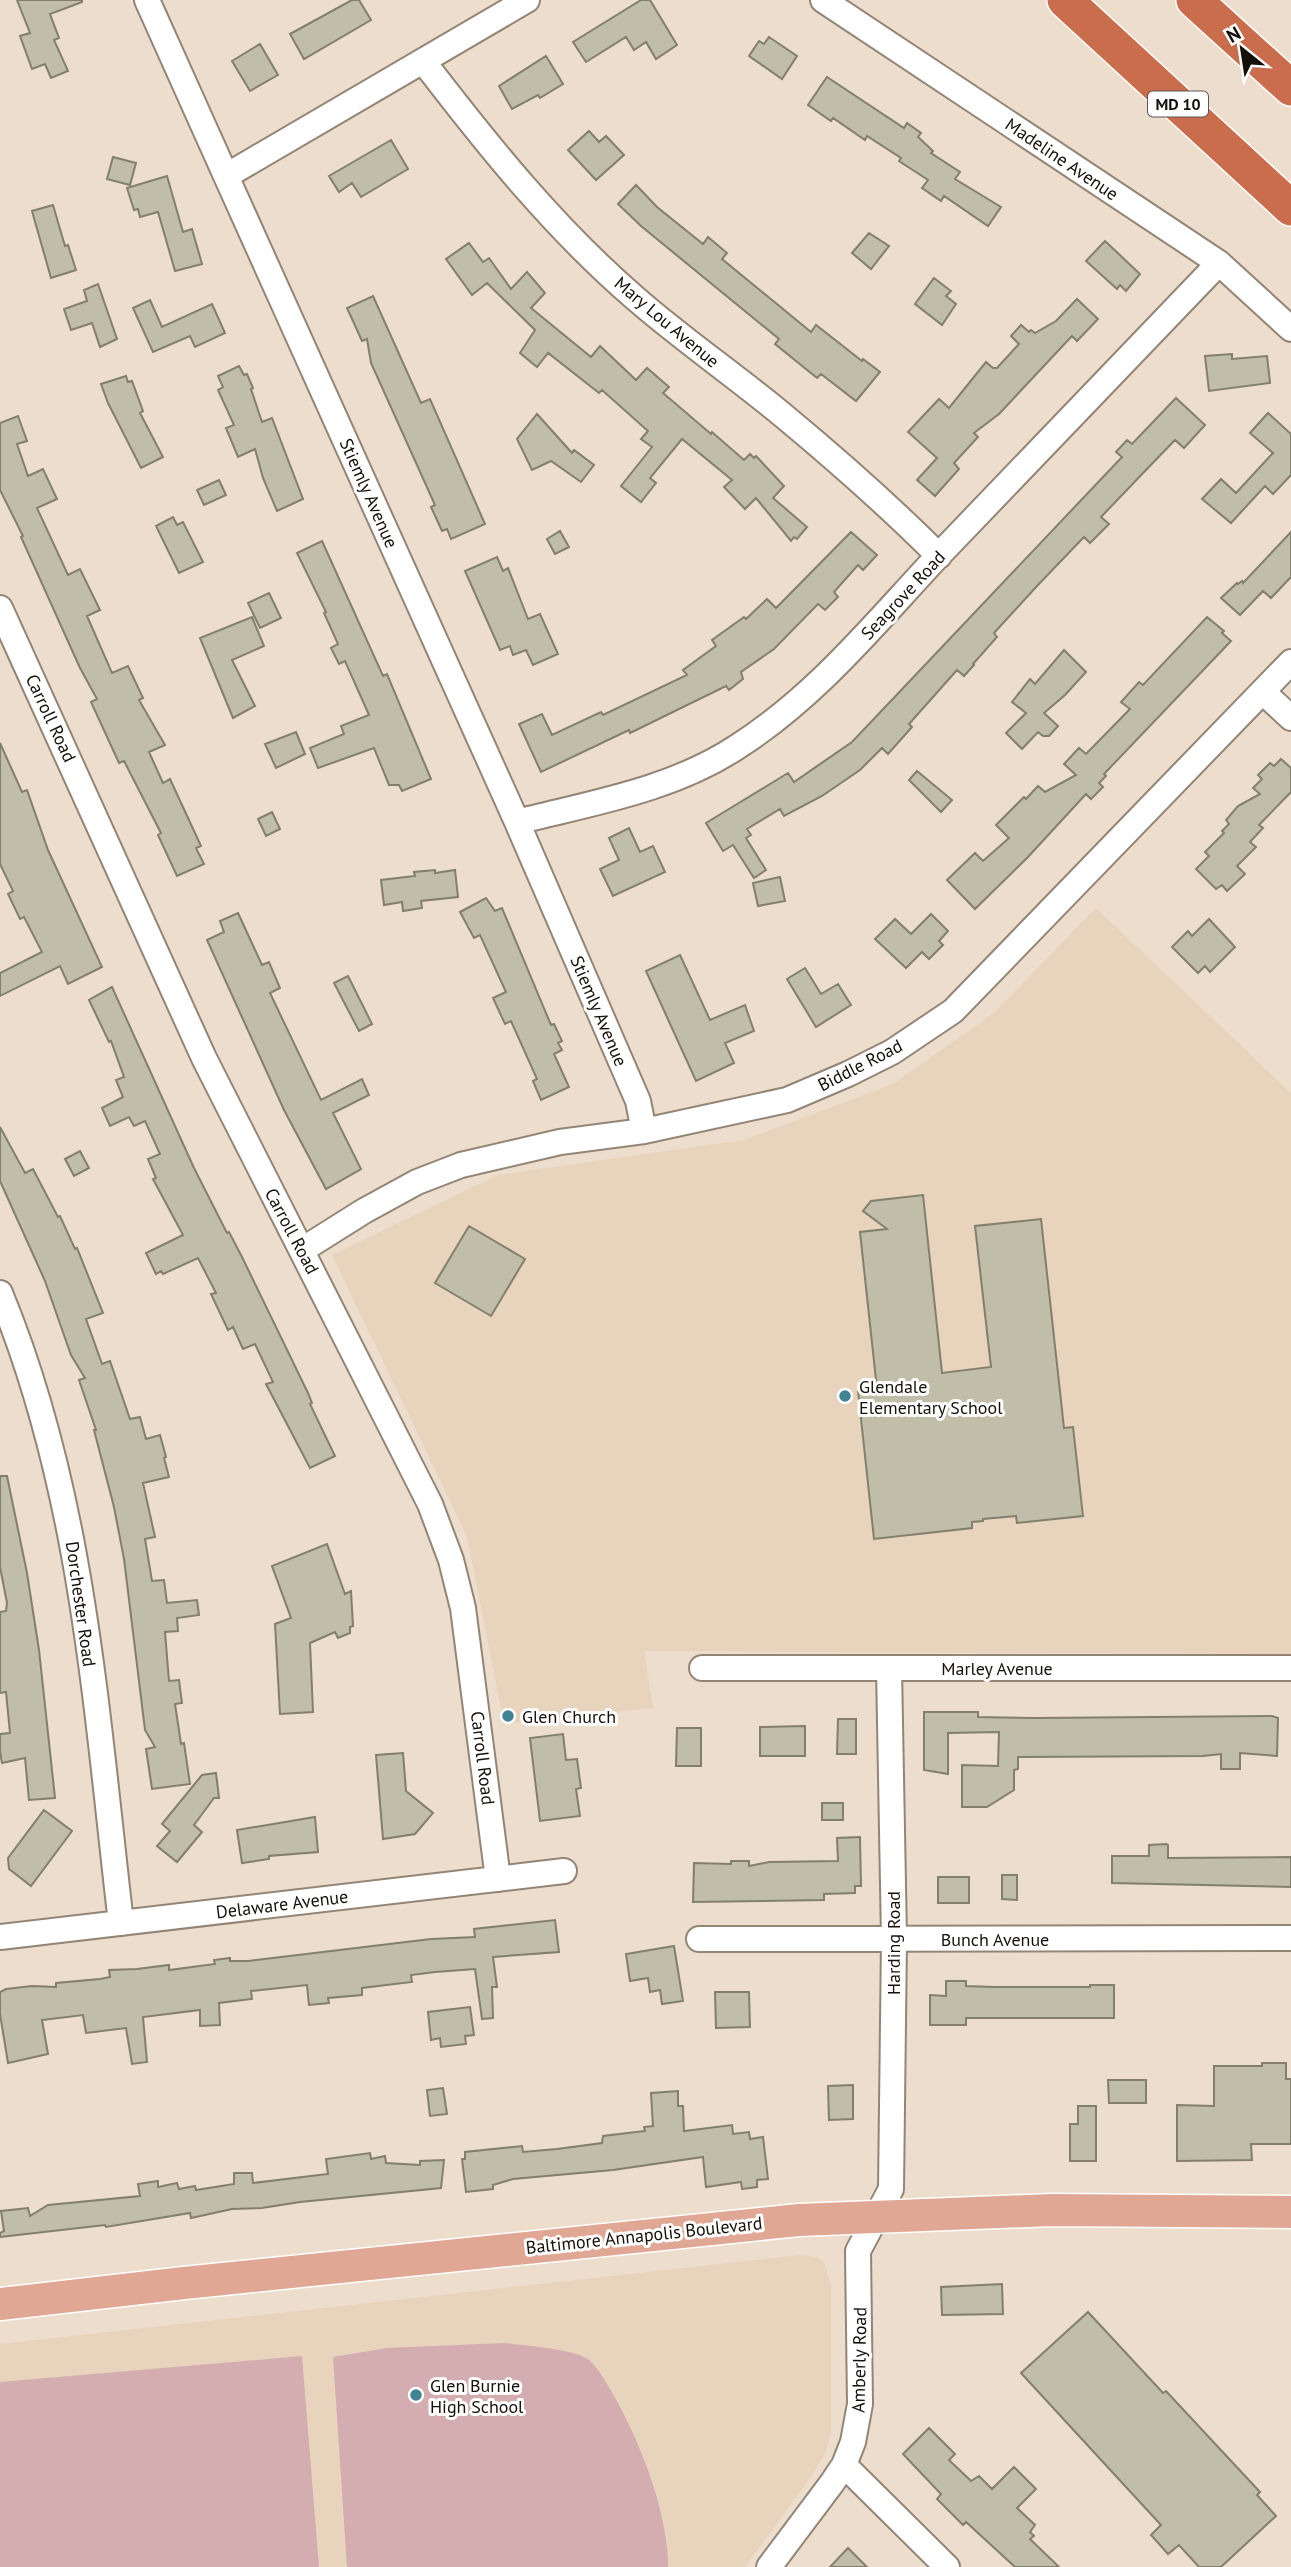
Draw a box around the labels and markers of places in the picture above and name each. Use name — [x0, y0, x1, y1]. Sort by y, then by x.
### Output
place label: Glendale Elementary School — [859, 1375, 1003, 1419]
marker: Glendale Elementary School — [837, 1388, 853, 1404]
place label: Glen Church — [522, 1705, 616, 1728]
marker: Glen Church — [500, 1708, 516, 1724]
place label: Glen Burnie High School — [430, 2374, 524, 2418]
marker: Glen Burnie High School — [408, 2387, 424, 2403]

